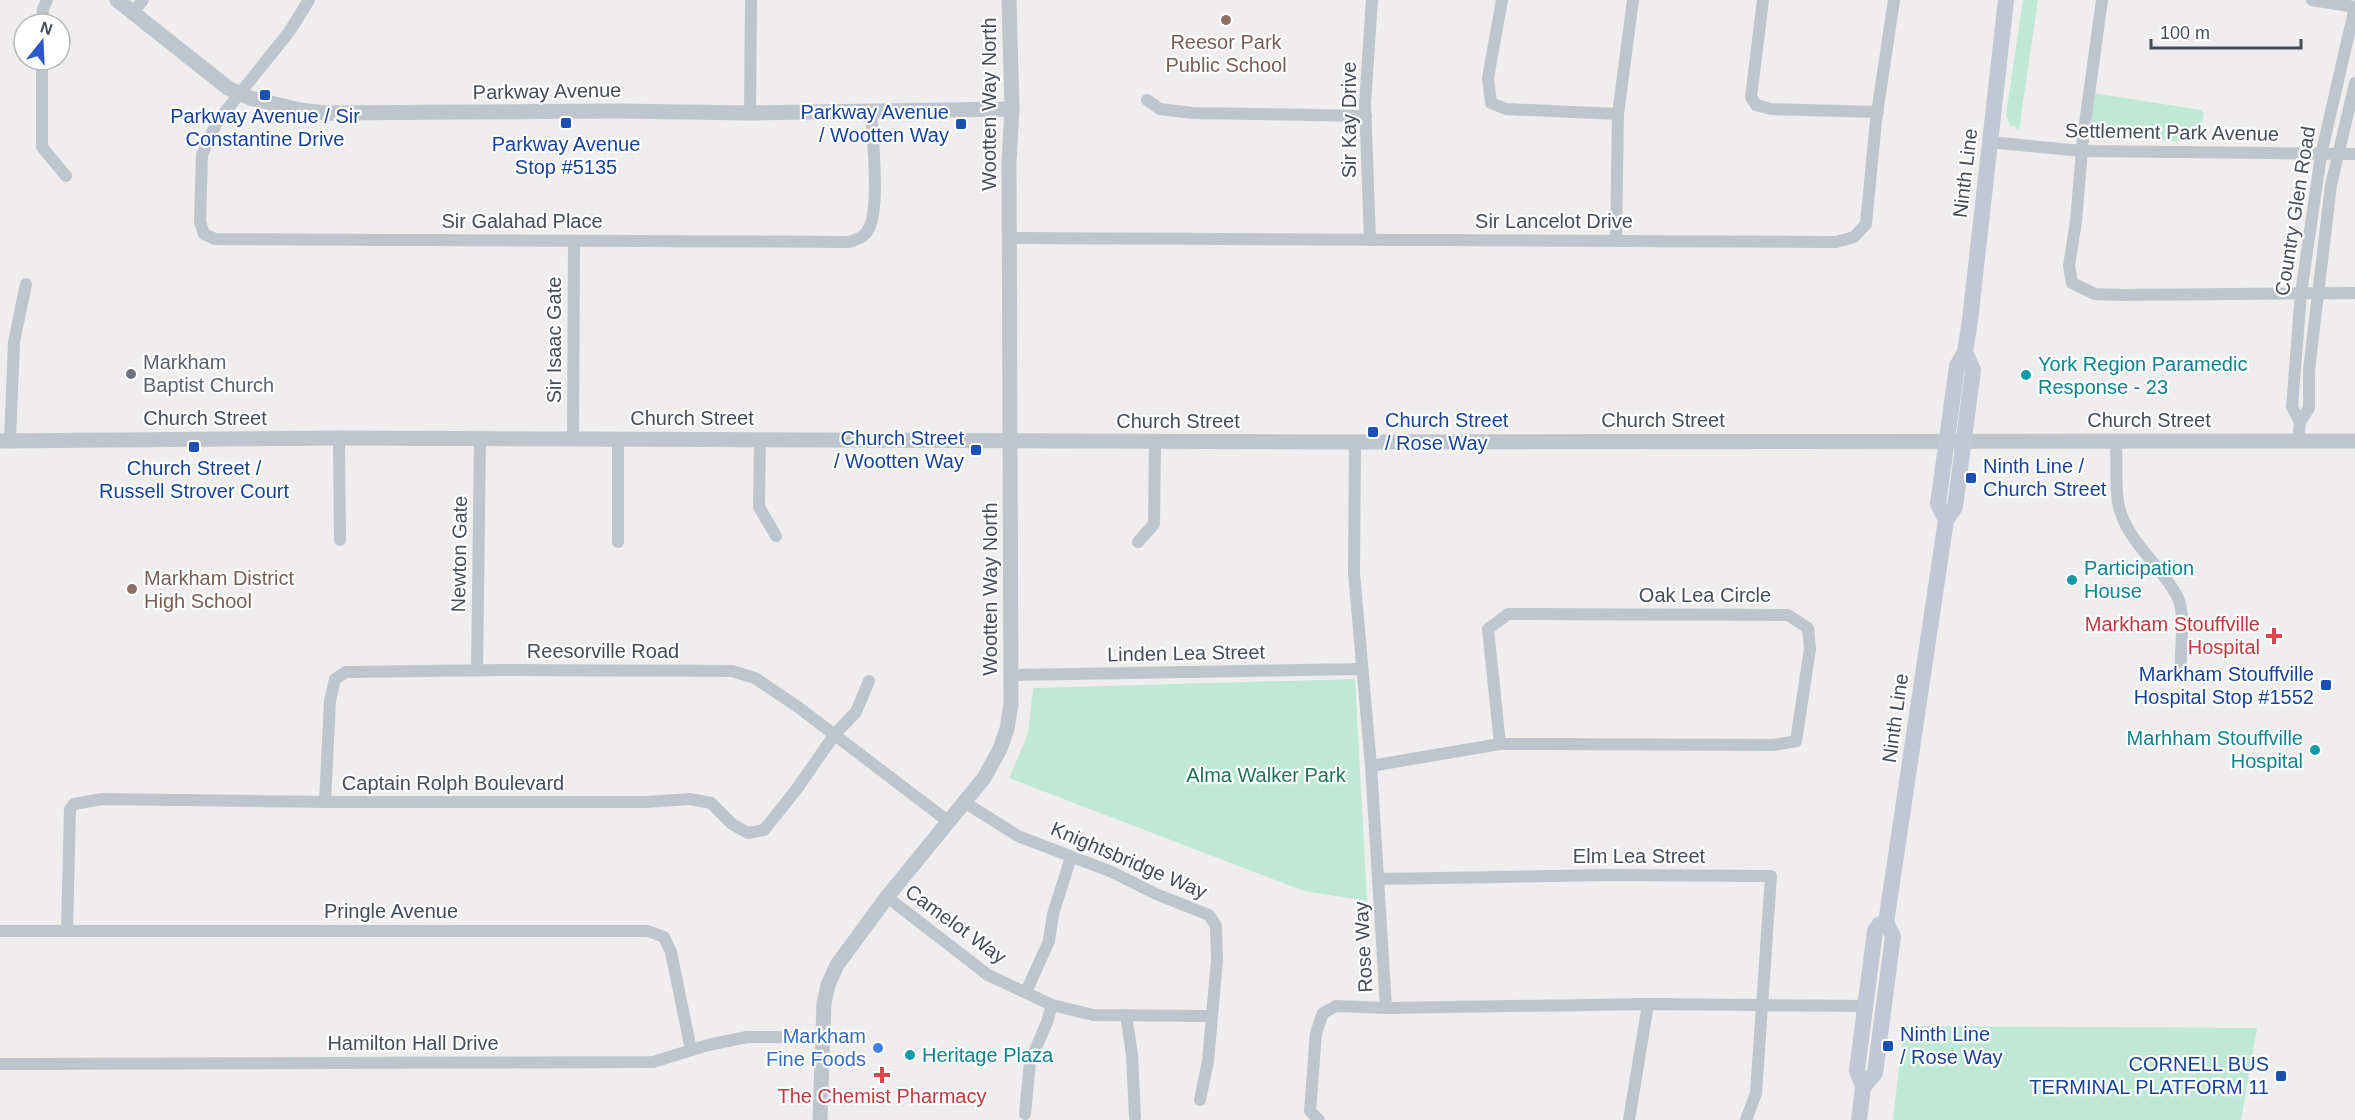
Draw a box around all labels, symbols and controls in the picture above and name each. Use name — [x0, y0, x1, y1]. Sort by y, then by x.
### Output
north arrow — [12, 12, 72, 72]
scale bar — [2151, 12, 2301, 50]
marker: Reesor Park Public School — [1219, 13, 1233, 27]
street label: Wootten Way North — [978, 17, 1000, 191]
text: N — [38, 18, 55, 38]
text: 100 m — [2160, 23, 2210, 43]
place label: Reesor Park Public School — [1165, 31, 1287, 76]
street label: Sir Kay Drive — [1338, 62, 1360, 178]
street label: Parkway Avenue — [473, 79, 621, 103]
marker: Parkway Avenue / Sir Constantine Drive — [258, 88, 272, 102]
place label: Parkway Avenue / Wootten Way — [800, 101, 949, 146]
place label: Parkway Avenue / Sir Constantine Drive — [170, 105, 360, 150]
marker: Parkway Avenue Stop #5135 — [559, 116, 573, 130]
marker: Parkway Avenue / Wootten Way — [954, 117, 968, 131]
street label: Settlement Park Avenue — [2065, 119, 2279, 145]
street label: Country Glen Road — [2271, 125, 2319, 297]
street label: Ninth Line — [1949, 127, 1981, 219]
place label: Parkway Avenue Stop #5135 — [492, 133, 640, 178]
street label: Sir Galahad Place — [441, 210, 603, 232]
street label: Sir Lancelot Drive — [1475, 210, 1633, 232]
street label: Sir Isaac Gate — [543, 277, 565, 403]
place label: Markham Baptist Church — [143, 351, 274, 396]
place label: York Region Paramedic Response - 23 — [2038, 353, 2247, 398]
marker: Markham Baptist Church — [124, 367, 138, 381]
marker: York Region Paramedic Response - 23 — [2019, 368, 2033, 382]
street label: Church Street — [143, 407, 267, 429]
street label: Church Street — [630, 407, 754, 429]
place label: Church Street / Rose Way — [1385, 409, 1509, 454]
street label: Church Street — [1601, 409, 1725, 431]
street label: Church Street — [2087, 409, 2211, 431]
street label: Church Street — [1116, 410, 1240, 432]
marker: Church Street / Rose Way — [1366, 425, 1380, 439]
place label: Church Street / Wootten Way — [834, 427, 964, 472]
marker: Church Street / Russell Strover Court — [187, 440, 201, 454]
marker: Church Street / Wootten Way — [969, 443, 983, 457]
place label: Ninth Line / Church Street — [1983, 455, 2107, 500]
place label: Church Street / Russell Strover Court — [99, 457, 289, 502]
marker: Ninth Line / Church Street — [1964, 471, 1978, 485]
street label: Newton Gate — [447, 495, 471, 613]
street label: Wootten Way North — [979, 502, 1001, 676]
place label: Participation House — [2084, 557, 2194, 602]
place label: Markham District High School — [144, 567, 294, 612]
marker: Participation House — [2065, 573, 2079, 587]
marker: Markham District High School — [125, 582, 139, 596]
street label: Oak Lea Circle — [1639, 584, 1771, 606]
place label: Markham Stouffville Hospital — [2085, 613, 2260, 658]
marker: Markham Stouffville Hospital — [2265, 627, 2283, 645]
street label: Reesorville Road — [527, 640, 679, 662]
street label: Linden Lea Street — [1107, 641, 1266, 665]
place label: Markham Stouffville Hospital Stop #1552 — [2134, 663, 2314, 708]
street label: Ninth Line — [1878, 672, 1912, 764]
marker: Markham Stouffville Hospital Stop #1552 — [2319, 678, 2333, 692]
place label: Marhham Stouffville Hospital — [2127, 727, 2303, 772]
marker: Marhham Stouffville Hospital — [2308, 743, 2322, 757]
park label: Alma Walker Park — [1186, 764, 1347, 786]
street label: Captain Rolph Boulevard — [342, 772, 564, 794]
street label: Knightsbridge Way — [1048, 817, 1210, 903]
street label: Elm Lea Street — [1573, 845, 1706, 867]
street label: Camelot Way — [901, 880, 1011, 968]
street label: Pringle Avenue — [324, 900, 458, 922]
street label: Rose Way — [1350, 901, 1376, 993]
place label: Ninth Line / Rose Way — [1900, 1023, 2003, 1068]
place label: Markham Fine Foods — [766, 1025, 866, 1070]
street label: Hamilton Hall Drive — [327, 1032, 499, 1054]
marker: Ninth Line / Rose Way — [1881, 1039, 1895, 1053]
marker: Markham Fine Foods — [871, 1041, 885, 1055]
place label: Heritage Plaza — [922, 1044, 1054, 1066]
marker: Heritage Plaza — [903, 1048, 917, 1062]
place label: CORNELL BUS TERMINAL PLATFORM 11 — [2029, 1053, 2269, 1098]
marker: The Chemist Pharmacy — [875, 1068, 889, 1082]
marker: CORNELL BUS TERMINAL PLATFORM 11 — [2274, 1069, 2288, 1083]
place label: The Chemist Pharmacy — [778, 1085, 986, 1107]

